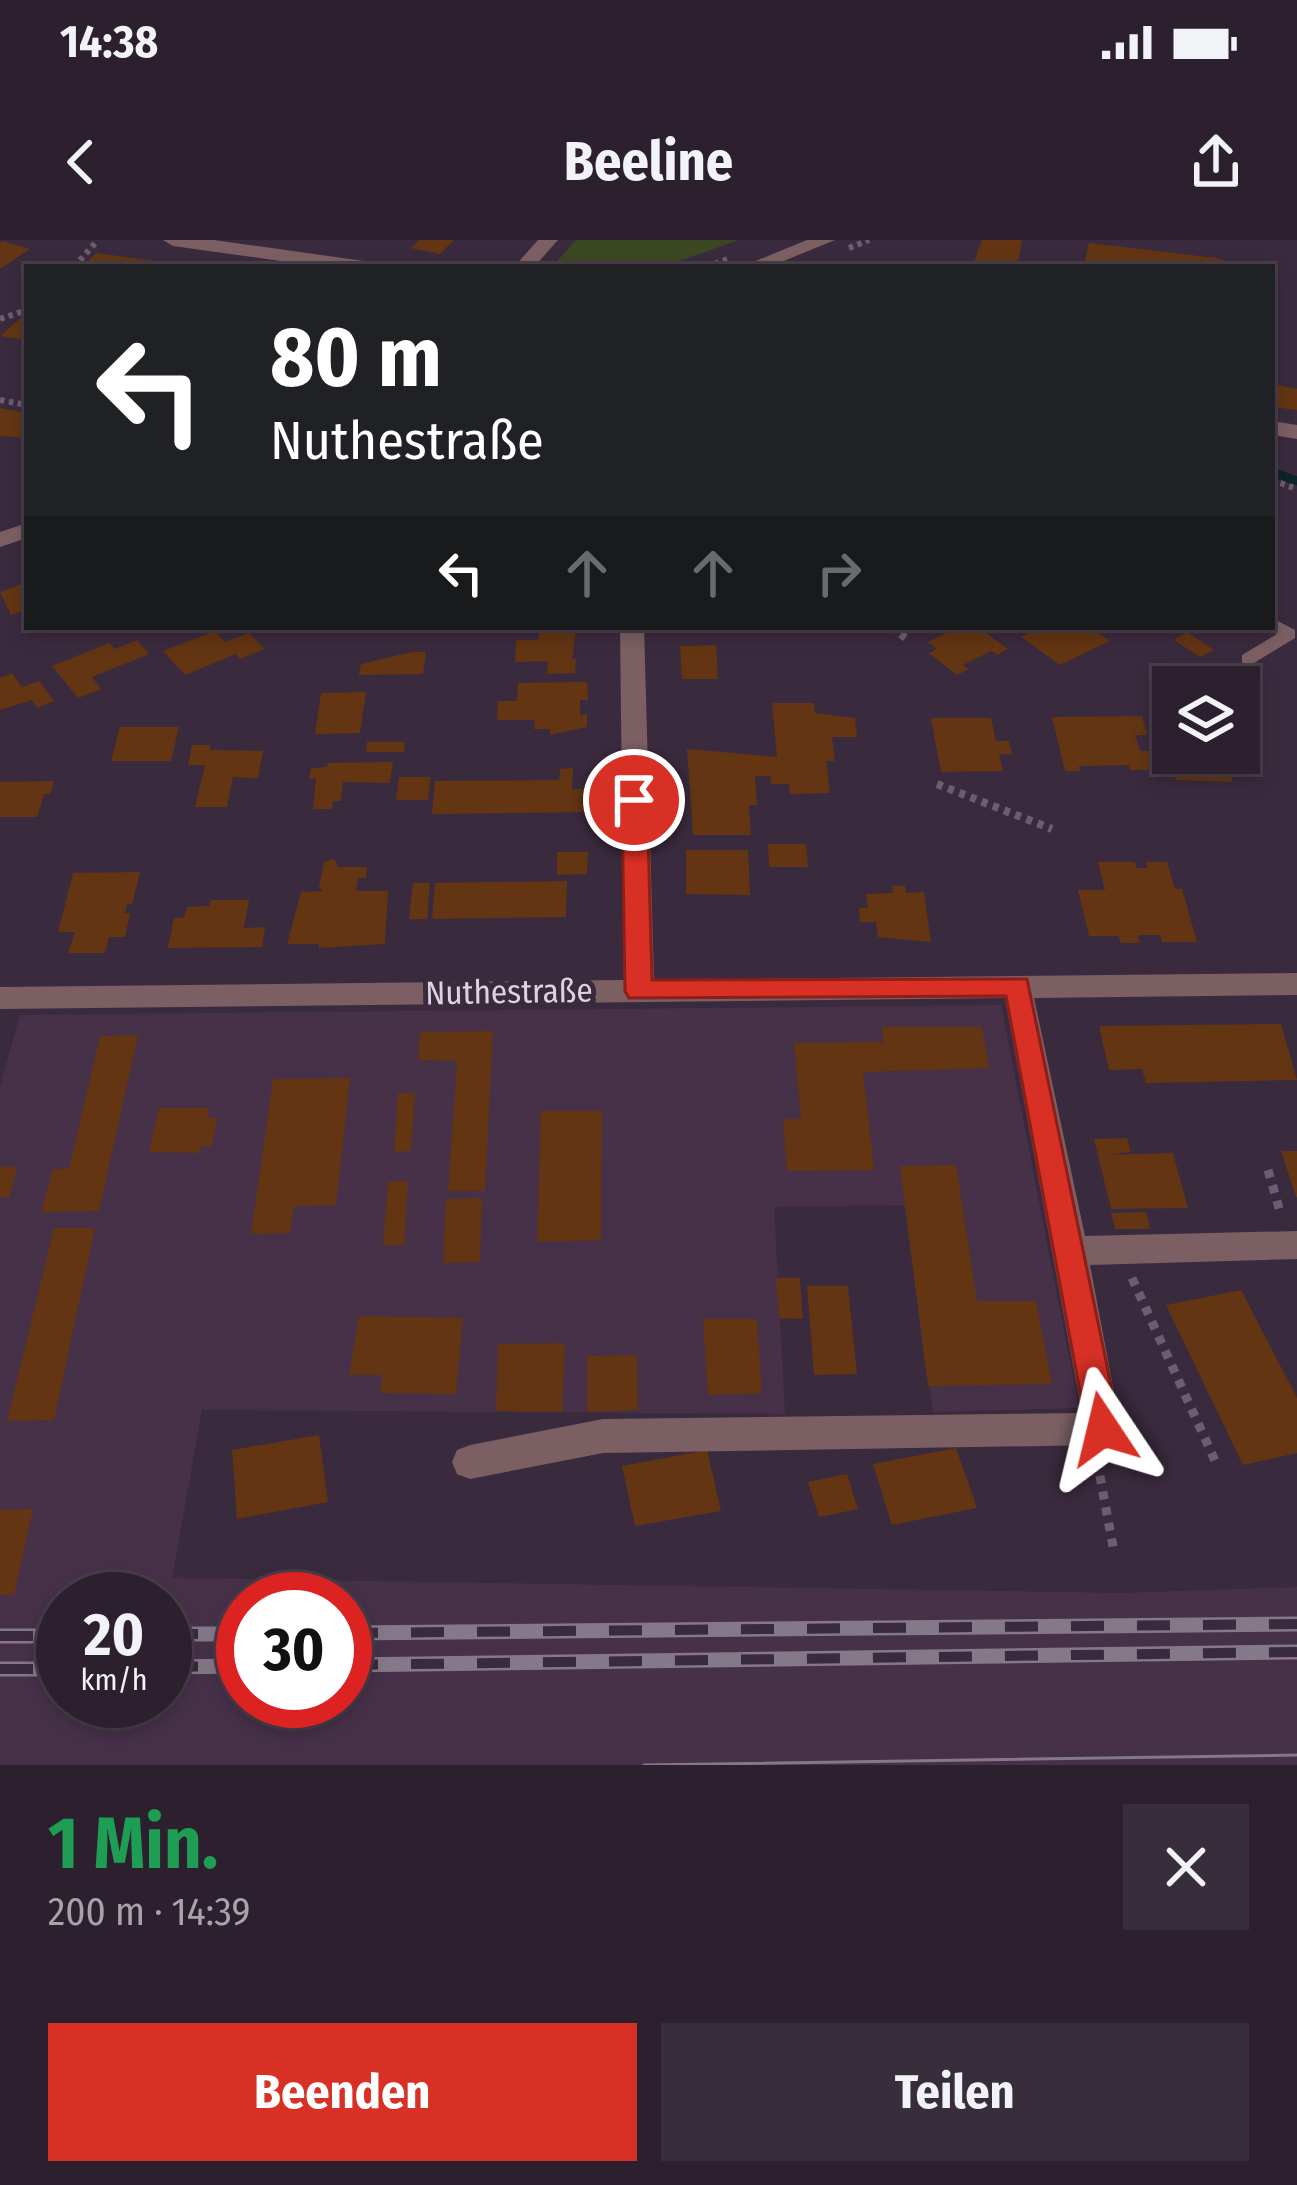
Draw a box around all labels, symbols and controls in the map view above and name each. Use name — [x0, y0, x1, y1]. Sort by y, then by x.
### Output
text: 14:38 — [60, 15, 158, 69]
icon: back — [48, 129, 114, 195]
icon: share — [1183, 129, 1249, 195]
text: Beeline — [564, 130, 733, 194]
text: 80 m — [270, 307, 442, 408]
icon: left — [72, 312, 228, 468]
text: Nuthestraße — [270, 409, 544, 473]
icon: left — [428, 540, 494, 606]
icon: ahead — [554, 540, 620, 606]
icon: ahead — [680, 540, 746, 606]
icon: right — [806, 540, 872, 606]
map controls — [1152, 666, 1260, 774]
button: layers — [1152, 666, 1260, 774]
pin — [583, 749, 685, 851]
icon: arrive — [601, 767, 667, 833]
street label: Nuthestraße — [425, 971, 593, 1013]
position arrow — [1040, 1366, 1166, 1492]
speed limit sign: 30 — [216, 1572, 372, 1728]
text: 20 — [84, 1599, 144, 1671]
text: km/h — [81, 1662, 147, 1698]
text: 1 Min. — [48, 1801, 218, 1887]
button: close — [1123, 1804, 1249, 1930]
text: 200 m · 14:39 — [48, 1889, 250, 1935]
button: Beenden — [48, 2023, 637, 2161]
button: Teilen — [661, 2023, 1249, 2161]

